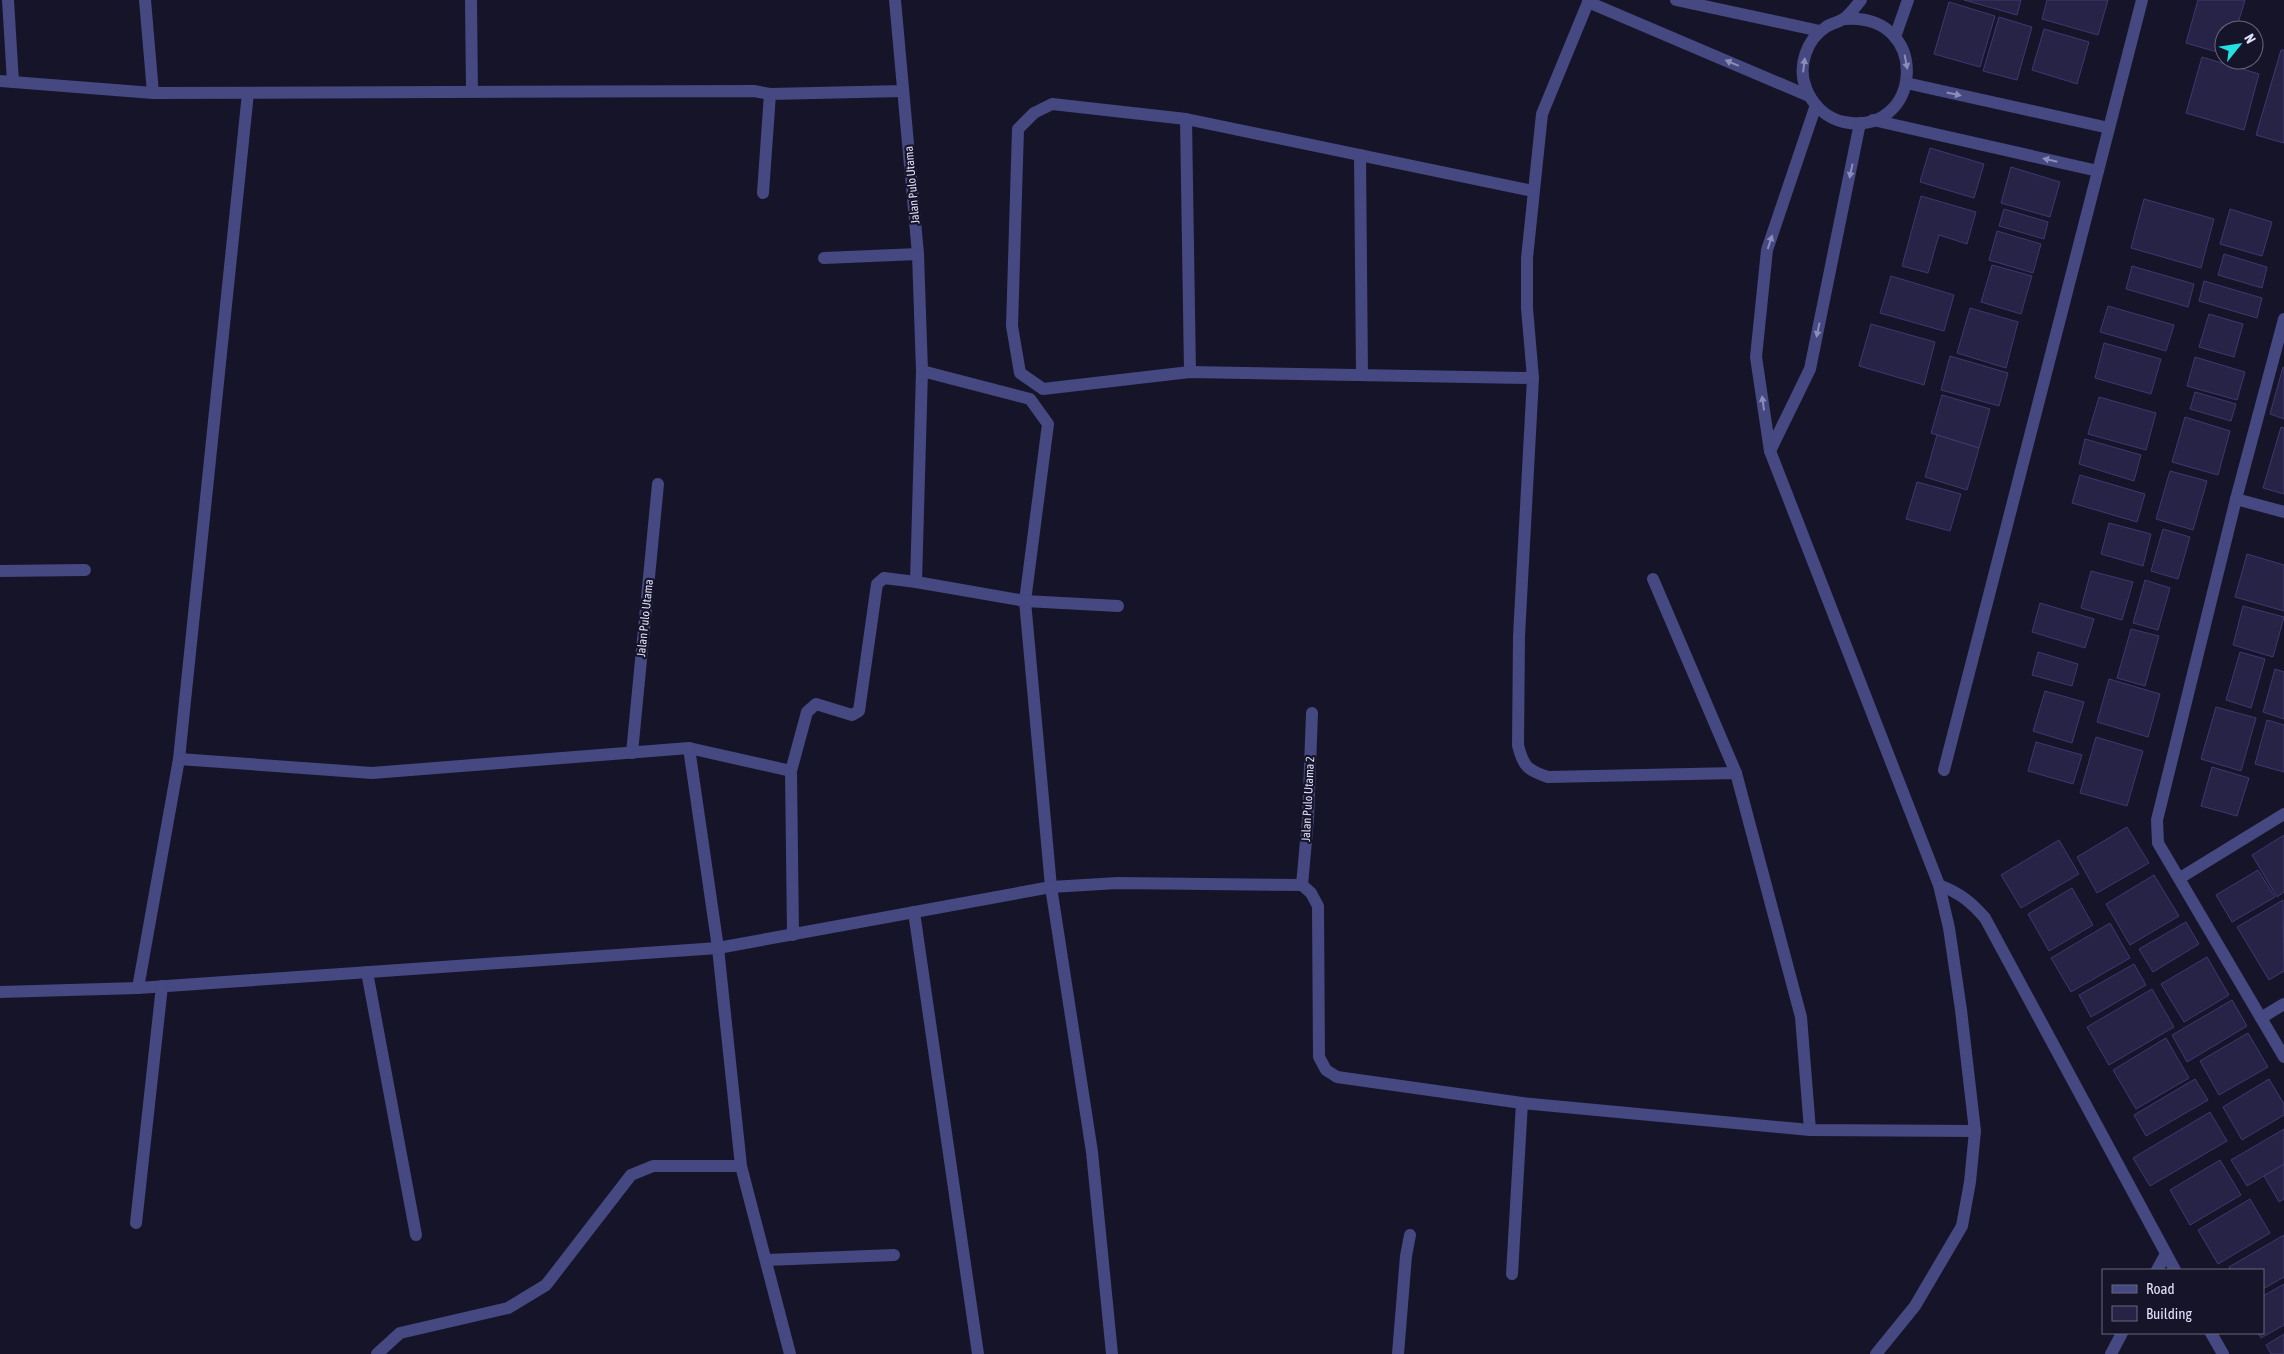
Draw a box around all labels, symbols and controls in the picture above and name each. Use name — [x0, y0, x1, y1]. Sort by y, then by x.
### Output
north arrow — [2214, 20, 2264, 70]
text: N — [2241, 31, 2259, 46]
one-way arrow — [1903, 55, 1911, 71]
one-way arrow — [1800, 57, 1808, 73]
one-way arrow — [1725, 59, 1739, 67]
one-way arrow — [1946, 90, 1962, 98]
street label: Jalan Pulo Utama — [902, 146, 922, 224]
one-way arrow — [2043, 156, 2058, 164]
one-way arrow — [1846, 163, 1854, 179]
one-way arrow — [1766, 234, 1774, 249]
one-way arrow — [1814, 323, 1822, 338]
one-way arrow — [1759, 395, 1767, 411]
street label: Jalan Pulo Utama — [634, 578, 656, 658]
street label: Jalan Pulo Utama 2 — [1299, 756, 1317, 842]
legend — [2102, 1269, 2264, 1334]
text: Road — [2146, 1280, 2175, 1297]
text: Building — [2146, 1305, 2192, 1322]

